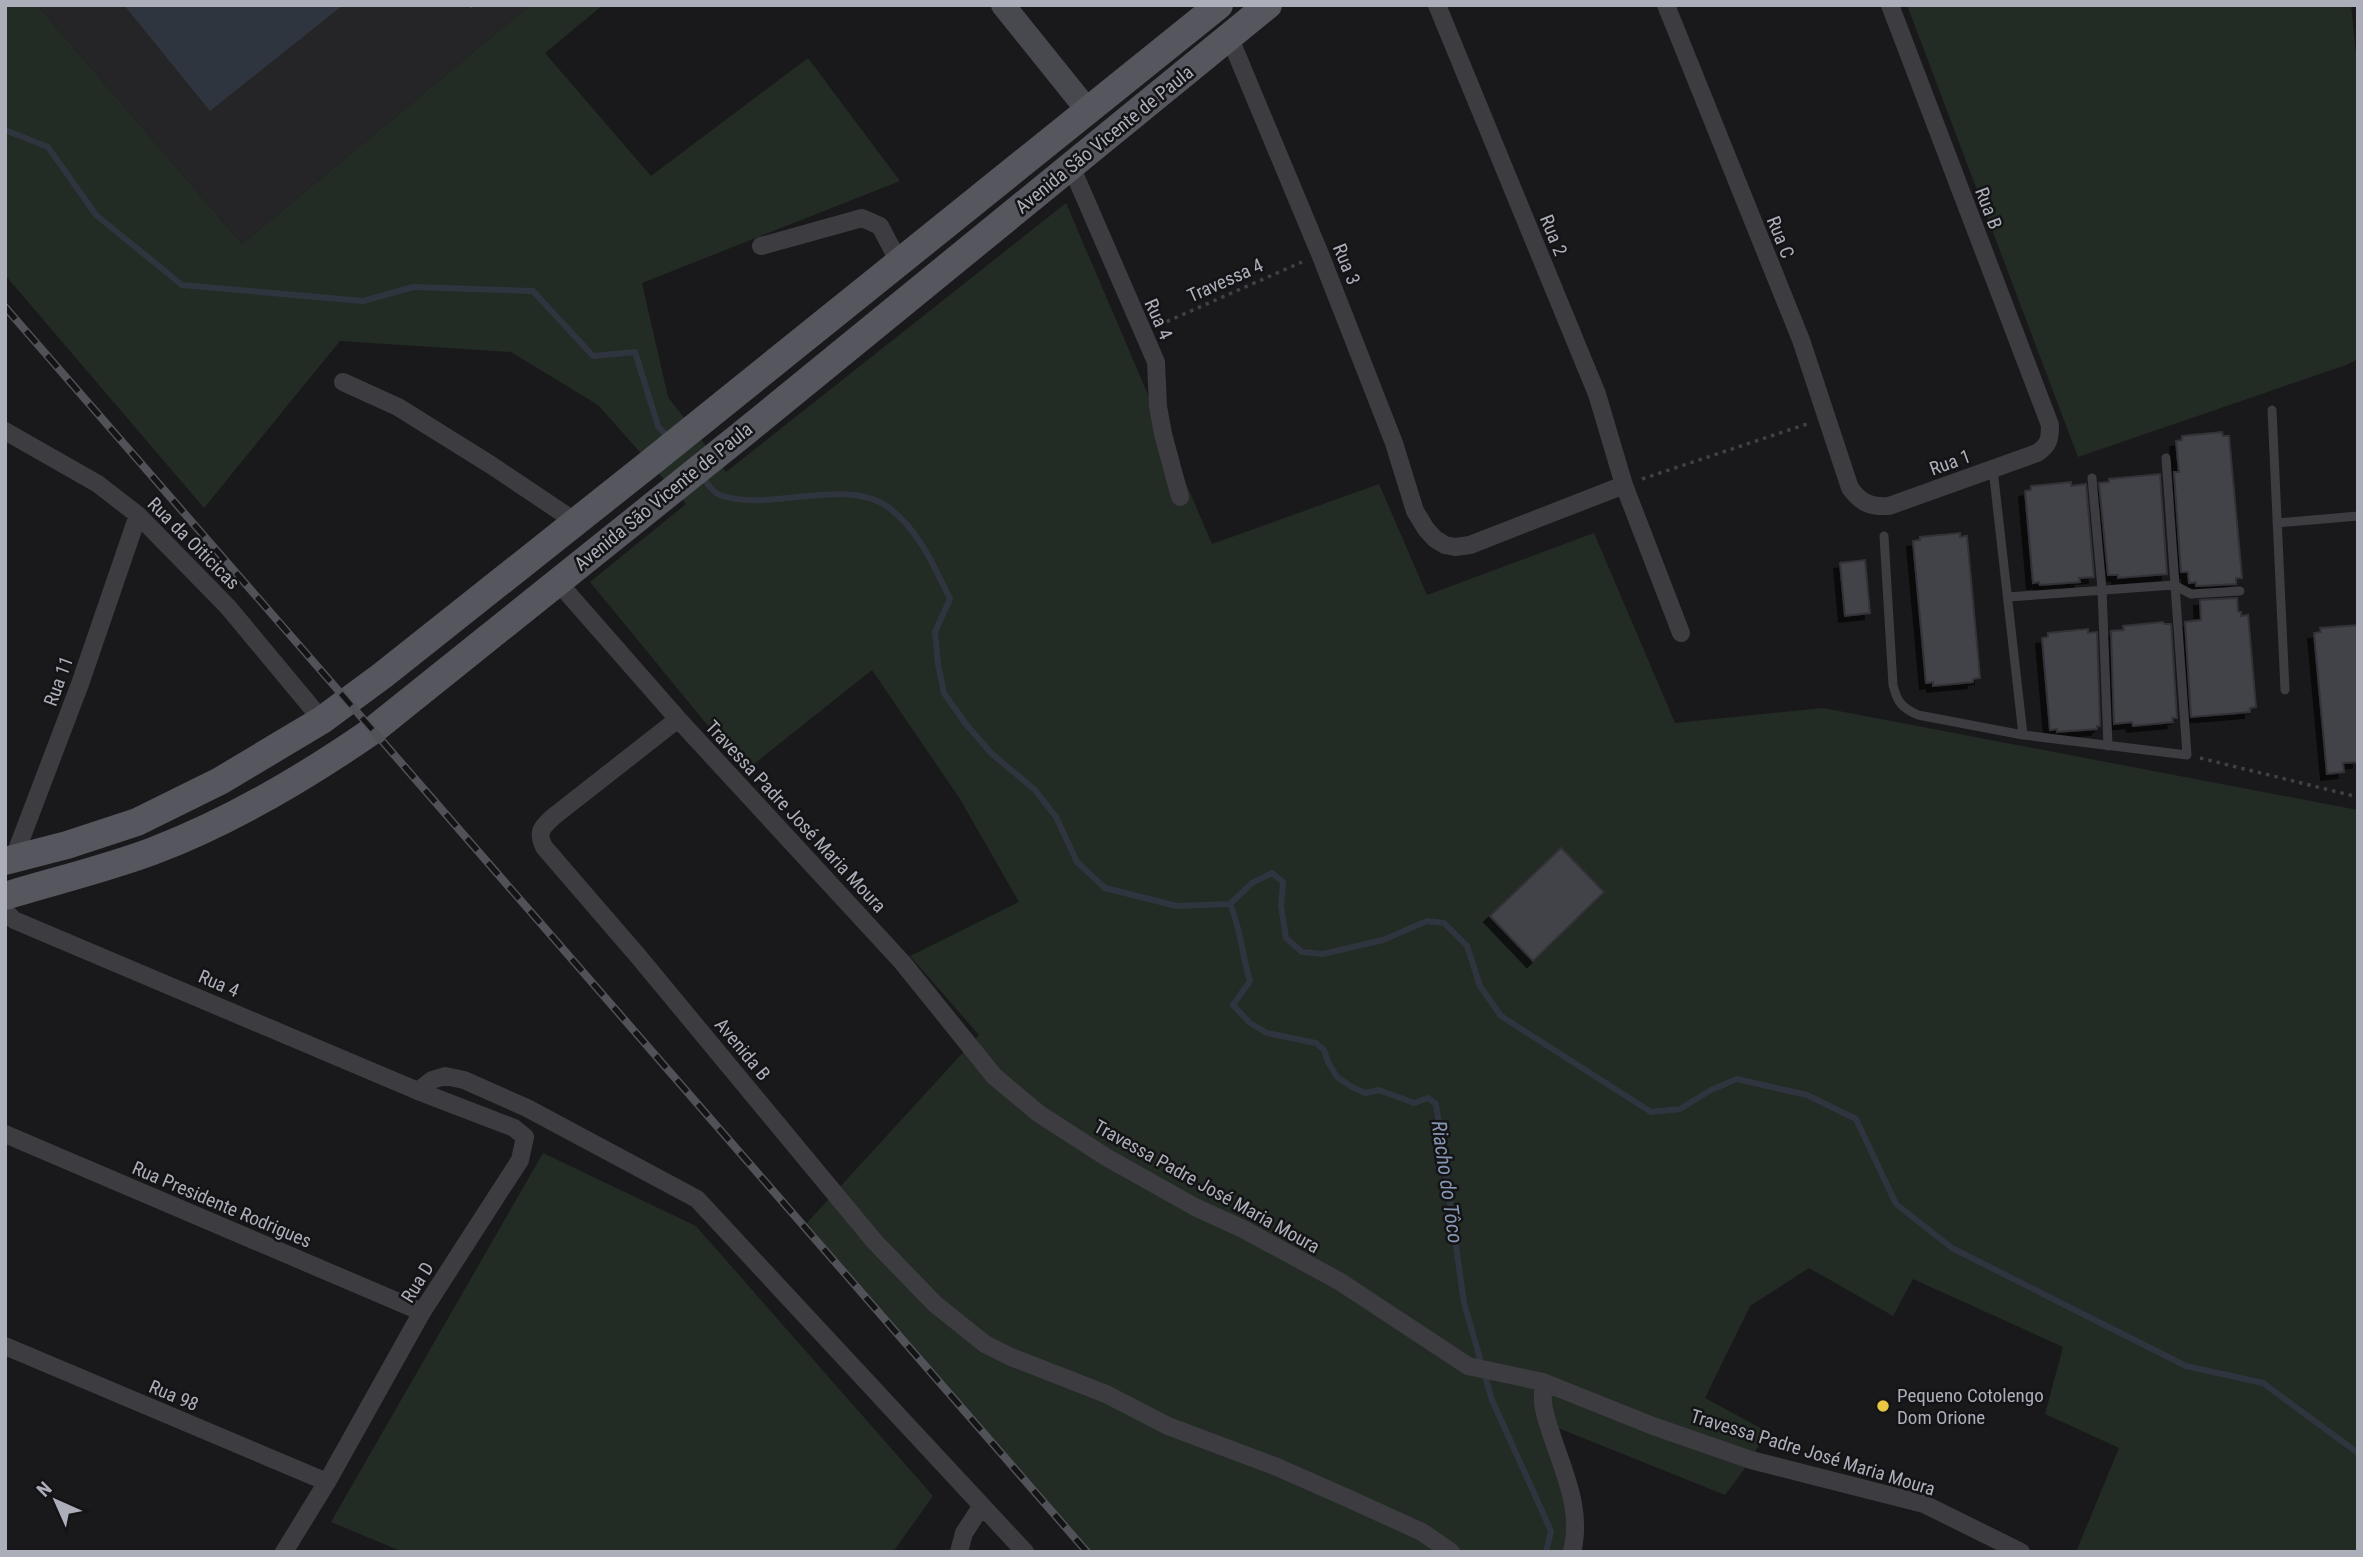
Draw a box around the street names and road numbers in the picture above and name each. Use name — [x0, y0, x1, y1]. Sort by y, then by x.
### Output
street label: Avenida São Vicente de Paula — [1011, 60, 1198, 218]
street label: Rua B — [1970, 184, 2007, 232]
street label: Rua 2 — [1535, 211, 1572, 259]
street label: Rua C — [1762, 213, 1799, 262]
street label: Rua 3 — [1328, 240, 1365, 288]
street label: Travessa 4 — [1184, 254, 1267, 307]
street label: Rua 4 — [1139, 295, 1178, 343]
street label: Avenida São Vicente de Paula — [570, 417, 757, 575]
street label: Rua 1 — [1926, 444, 1974, 480]
street label: Rua da Oiticicas — [143, 492, 245, 594]
street label: Rua 11 — [39, 653, 78, 709]
street label: Travessa Padre José Maria Moura — [700, 715, 891, 917]
street label: Rua 4 — [195, 965, 243, 1002]
street label: Avenida B — [710, 1013, 775, 1085]
street label: Travessa Padre José Maria Moura — [1090, 1115, 1324, 1258]
street label: Rua Presidente Rodrigues — [129, 1156, 315, 1253]
street label: Rua D — [396, 1258, 439, 1307]
street label: Rua 98 — [146, 1375, 202, 1416]
street label: Travessa Padre José Maria Moura — [1688, 1404, 1938, 1501]

